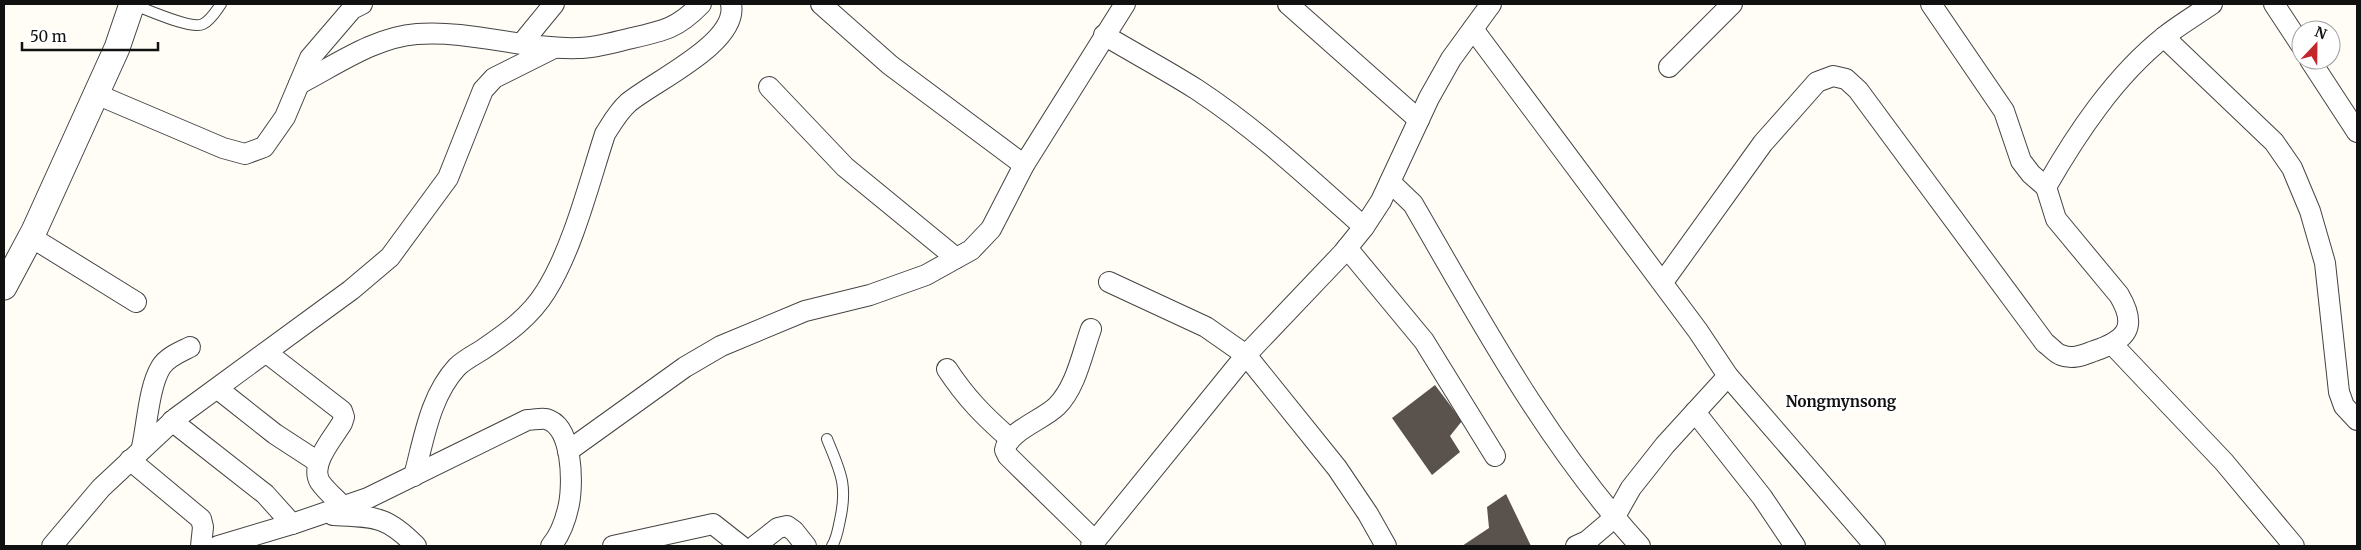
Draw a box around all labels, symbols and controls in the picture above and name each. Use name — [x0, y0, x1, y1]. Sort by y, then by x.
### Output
scale bar — [22, 20, 159, 52]
north arrow — [2291, 20, 2341, 70]
text: N — [2312, 23, 2329, 43]
text: 50 m — [30, 27, 67, 46]
district label: Nongmynsong — [1786, 392, 1897, 411]

